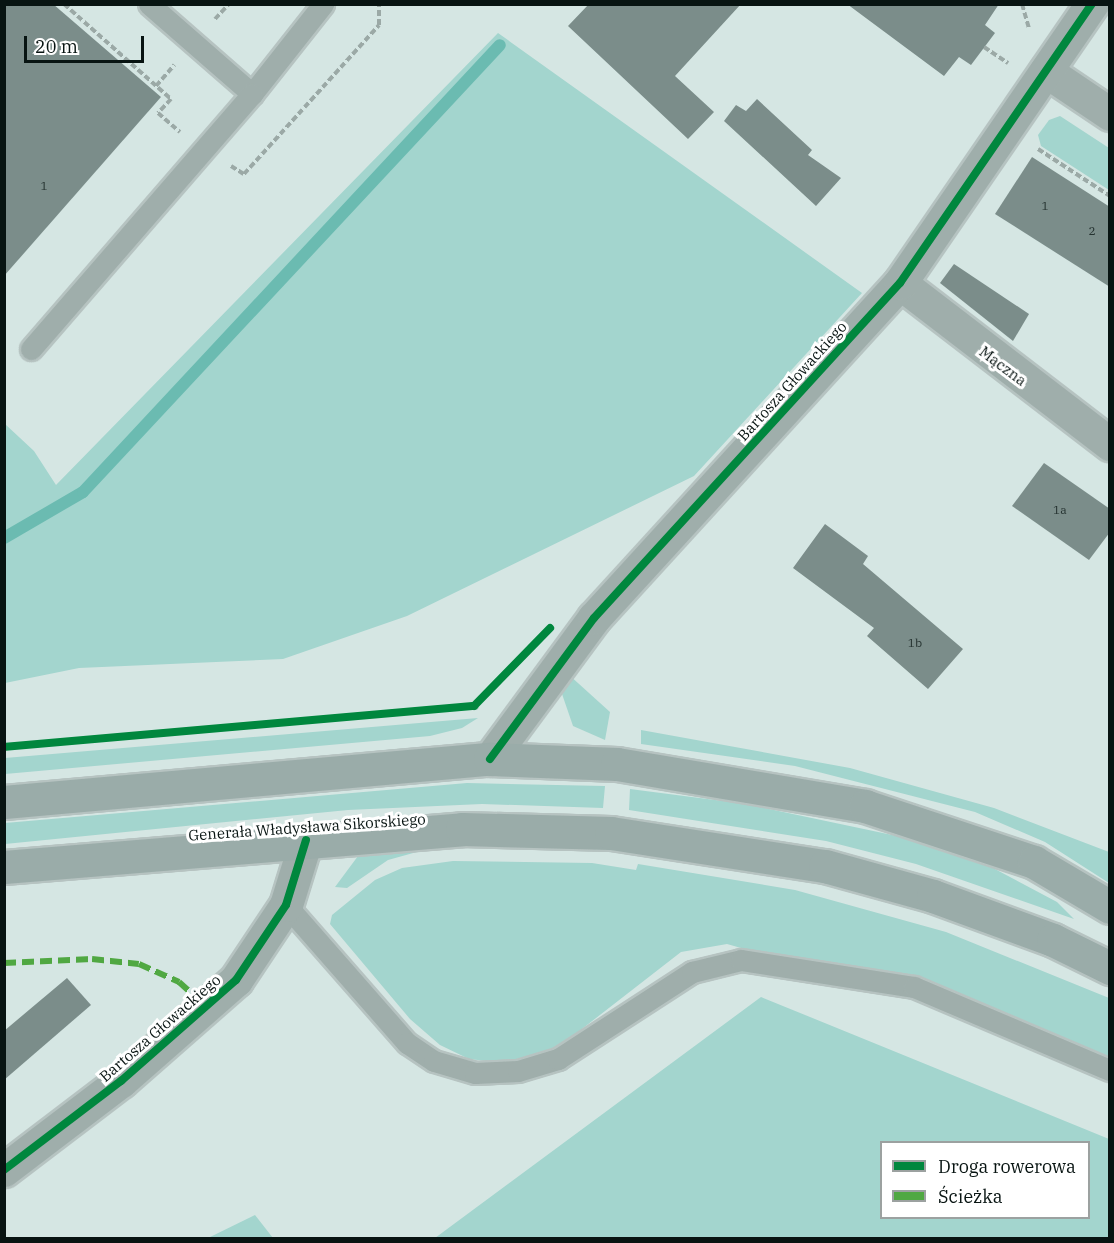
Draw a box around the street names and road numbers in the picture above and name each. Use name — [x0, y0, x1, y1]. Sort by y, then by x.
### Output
street label: Bartosza Głowackiego — [734, 318, 850, 444]
street label: Mączna — [976, 342, 1030, 390]
street label: Generała Władysława Sikorskiego — [188, 810, 426, 844]
street label: Bartosza Głowackiego — [96, 971, 224, 1085]

